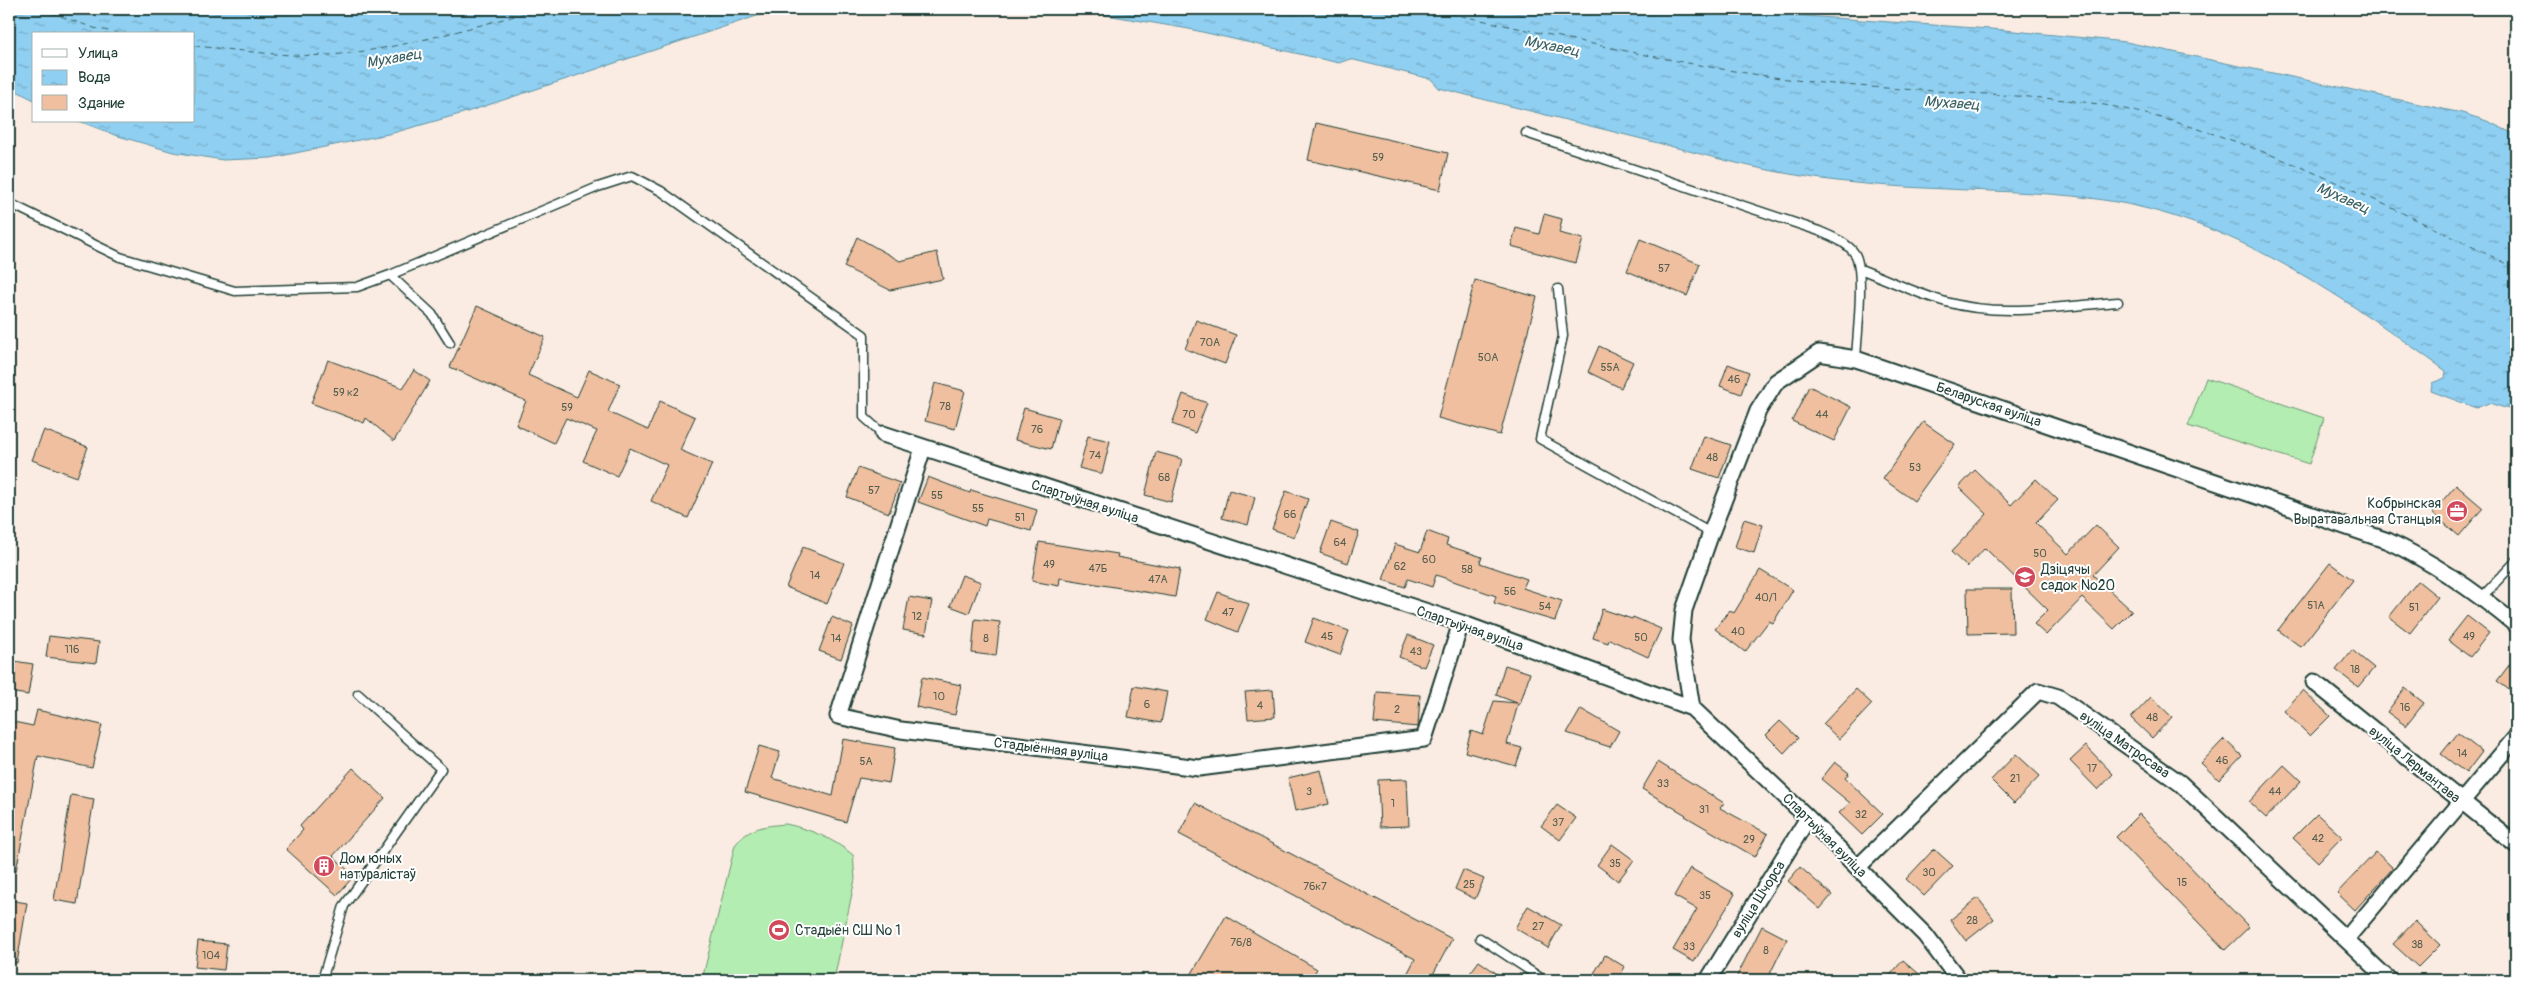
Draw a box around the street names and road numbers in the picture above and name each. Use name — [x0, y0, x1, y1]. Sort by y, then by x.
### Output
street label: Беларуская вуліца — [1934, 378, 2044, 430]
street label: Спартыўная вуліца — [1029, 476, 1141, 527]
street label: Спартыўная вуліца — [1414, 602, 1526, 655]
street label: вуліца Матросава — [2076, 707, 2173, 782]
street label: вуліца Лермантава — [2366, 722, 2464, 806]
street label: Стадыённая вуліца — [993, 734, 1109, 765]
street label: Спартыўная вуліца — [1779, 790, 1870, 881]
street label: вуліца Шчорса — [1728, 858, 1789, 941]

